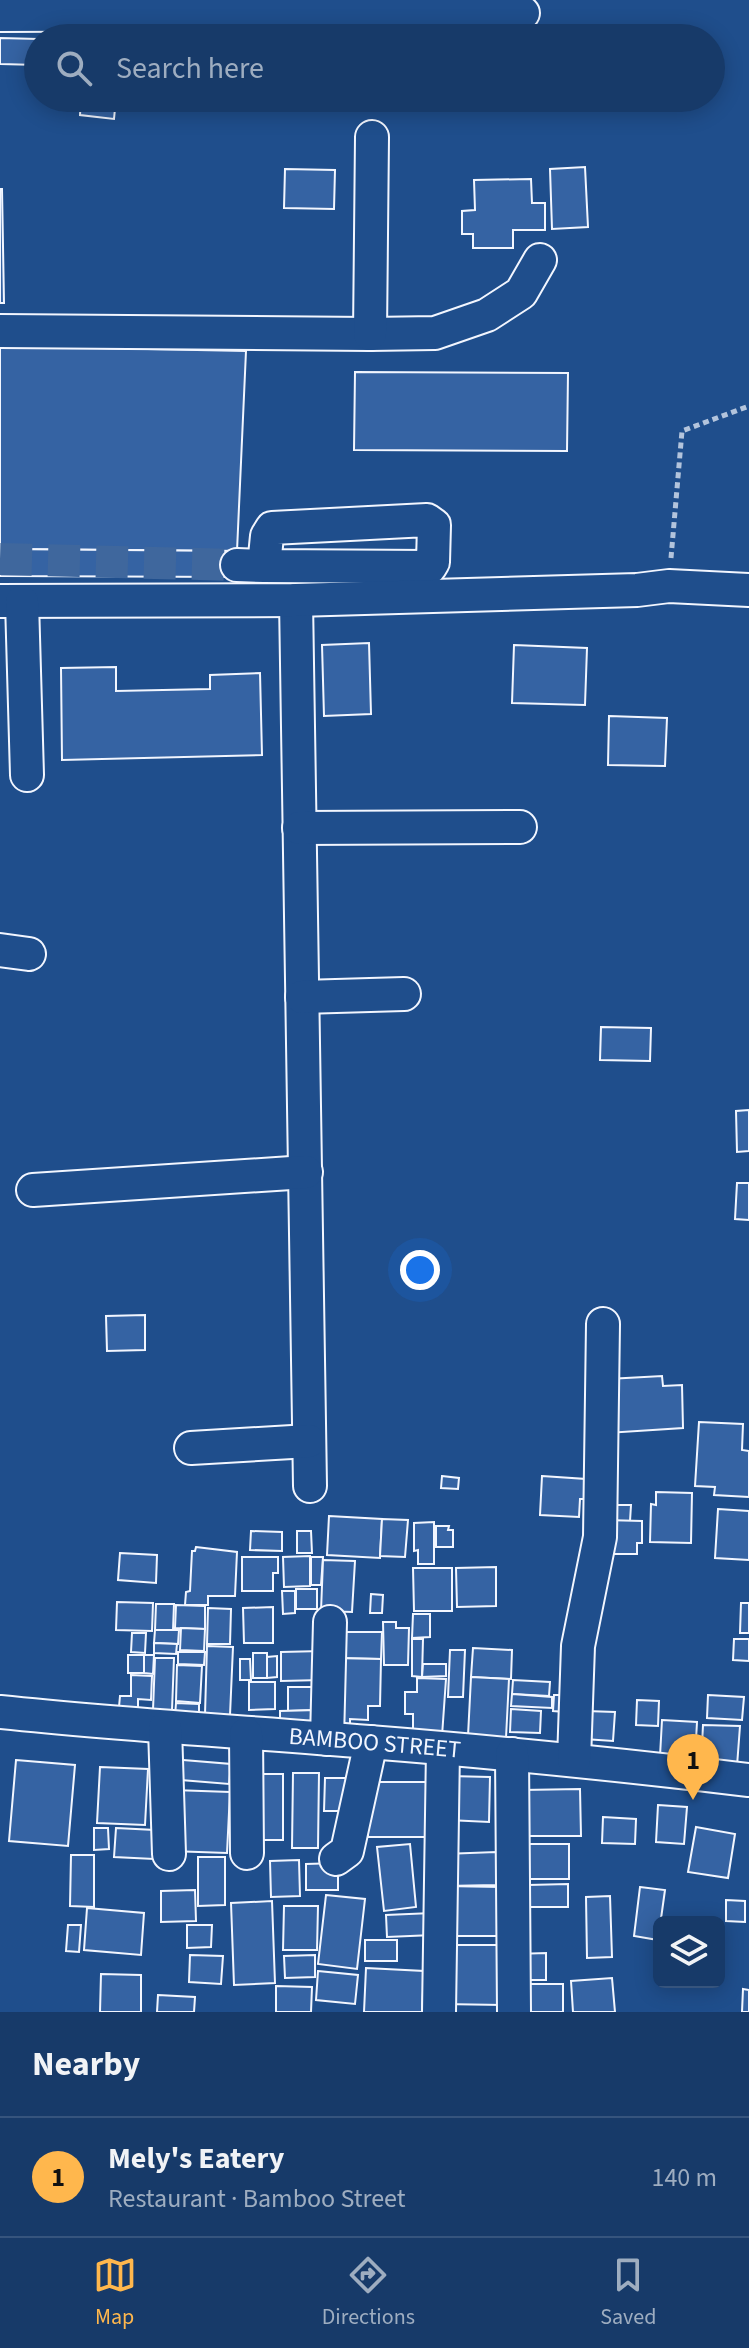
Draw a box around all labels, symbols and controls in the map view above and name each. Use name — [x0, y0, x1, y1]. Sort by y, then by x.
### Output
search box — [24, 24, 725, 112]
icon: search — [52, 46, 96, 90]
text: Search here — [116, 47, 264, 90]
your location — [400, 1250, 440, 1290]
street label: BAMBOO STREET — [287, 1718, 462, 1767]
pin: 1 — [667, 1734, 719, 1800]
map controls — [653, 1916, 725, 1988]
button: layers — [653, 1916, 725, 1988]
text: Nearby — [32, 2040, 140, 2089]
text: Mely's Eatery — [108, 2137, 284, 2180]
text: 1 — [51, 2159, 65, 2196]
text: 140 m — [651, 2159, 717, 2196]
text: Restaurant · Bamboo Street — [108, 2180, 406, 2217]
tab: Map — [93, 2253, 137, 2333]
tab: Directions — [322, 2253, 415, 2333]
tab: Saved — [600, 2253, 656, 2333]

